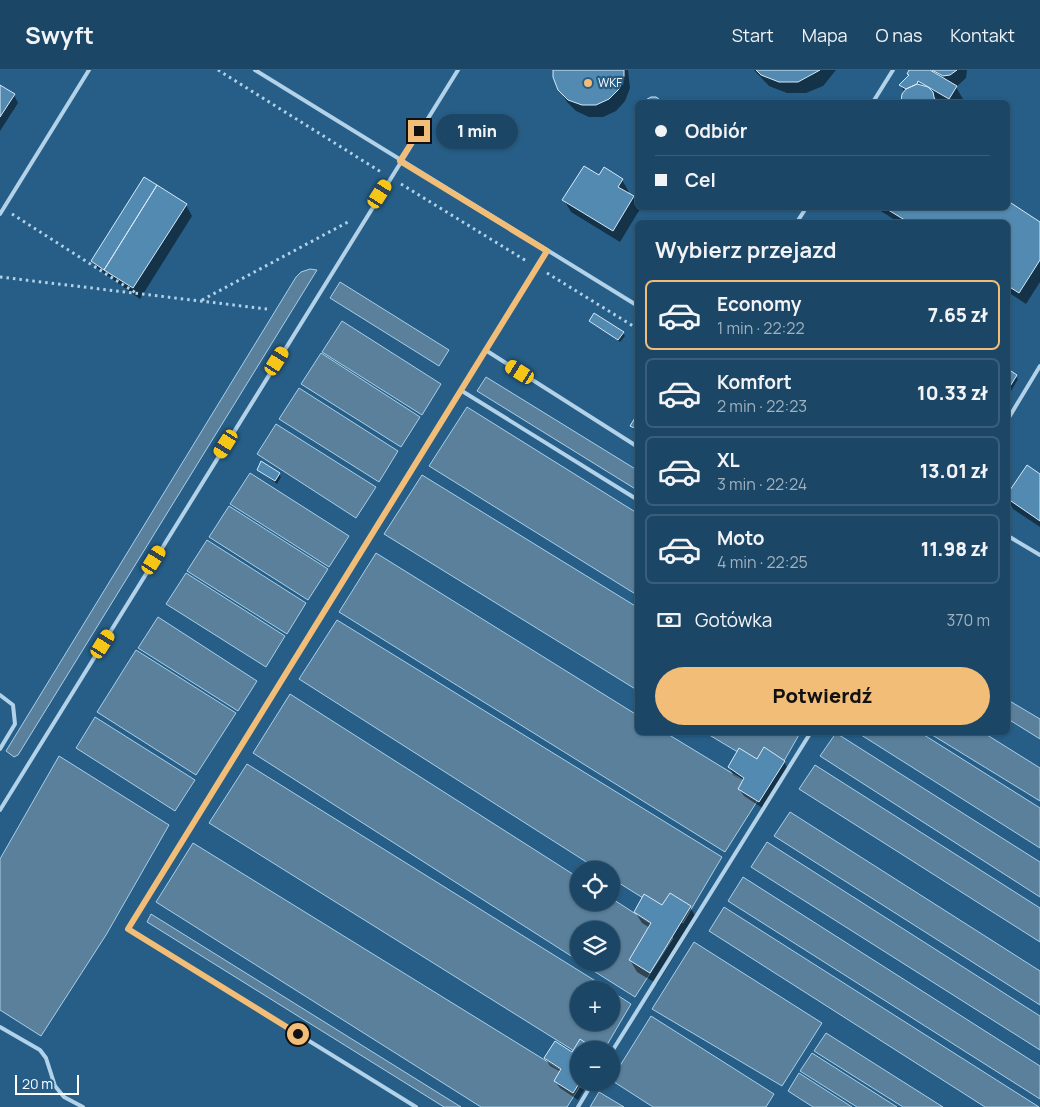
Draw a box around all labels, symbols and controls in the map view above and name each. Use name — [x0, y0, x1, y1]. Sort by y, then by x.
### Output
text: Swyft — [25, 18, 94, 51]
text: Start — [732, 23, 774, 47]
text: Mapa — [802, 23, 848, 47]
text: O nas — [876, 23, 922, 47]
text: Kontakt — [950, 23, 1015, 47]
place label: WKF — [598, 74, 622, 91]
marker: WKF — [582, 77, 594, 89]
callout: 1 min — [436, 114, 519, 148]
text: Odbiór — [685, 118, 747, 144]
route end — [408, 120, 430, 142]
text: 1 min — [457, 120, 497, 142]
text: Cel — [685, 167, 716, 193]
car — [365, 177, 394, 211]
text: Wybierz przejazd — [655, 235, 837, 265]
text: Economy — [717, 291, 801, 317]
icon: car — [657, 293, 702, 338]
text: 7.65 zł — [928, 302, 988, 328]
text: 1 min · 22:22 — [717, 317, 805, 339]
car — [262, 344, 291, 378]
car — [503, 358, 536, 386]
text: Komfort — [717, 369, 792, 395]
icon: car — [657, 371, 702, 416]
text: 10.33 zł — [917, 380, 988, 406]
text: 2 min · 22:23 — [717, 395, 807, 417]
car — [211, 427, 240, 461]
text: XL — [717, 447, 740, 473]
icon: car — [657, 449, 702, 494]
text: 13.01 zł — [920, 458, 988, 484]
text: 3 min · 22:24 — [717, 473, 807, 495]
text: Moto — [717, 525, 764, 551]
icon: car — [657, 527, 702, 572]
text: 11.98 zł — [921, 536, 988, 562]
car — [139, 543, 168, 577]
text: 4 min · 22:25 — [717, 551, 808, 573]
icon: cash — [655, 606, 683, 634]
text: Gotówka — [695, 607, 772, 633]
text: 370 m — [947, 609, 990, 631]
car — [88, 627, 117, 661]
button: Potwierdź — [655, 667, 990, 725]
map controls — [570, 861, 620, 1091]
button: locate — [570, 861, 620, 911]
button: layers — [570, 921, 620, 971]
button: + — [570, 981, 620, 1031]
route start — [287, 1023, 309, 1045]
button: − — [570, 1041, 620, 1091]
scale bar — [15, 1072, 79, 1095]
text: 20 m — [22, 1074, 53, 1093]

